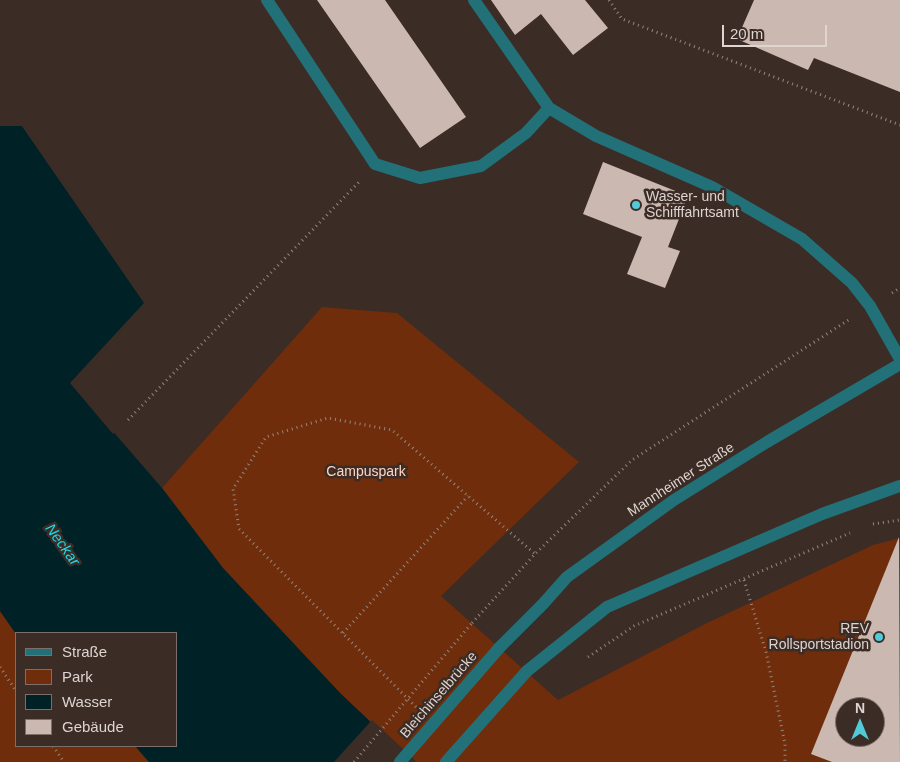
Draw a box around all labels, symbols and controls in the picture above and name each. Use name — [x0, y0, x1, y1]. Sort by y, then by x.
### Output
scale bar — [725, 15, 830, 47]
text: 20 m — [730, 25, 763, 42]
place label: Wasser- und Schifffahrtsamt — [646, 189, 739, 222]
marker: Wasser- und Schifffahrtsamt — [630, 199, 642, 211]
street label: Mannheimer Straße — [625, 439, 737, 521]
park label: Campuspark — [326, 464, 406, 480]
water label: Neckar — [41, 520, 83, 570]
place label: REV Rollsportstadion — [769, 621, 869, 654]
marker: REV Rollsportstadion — [873, 631, 885, 643]
legend — [15, 632, 178, 747]
text: Straße — [62, 643, 107, 660]
street label: Bleichinselbrücke — [397, 648, 481, 742]
text: Park — [62, 668, 93, 685]
text: Wasser — [62, 693, 112, 710]
north arrow — [835, 697, 885, 747]
text: N — [855, 700, 865, 716]
text: Gebäude — [62, 718, 124, 735]

